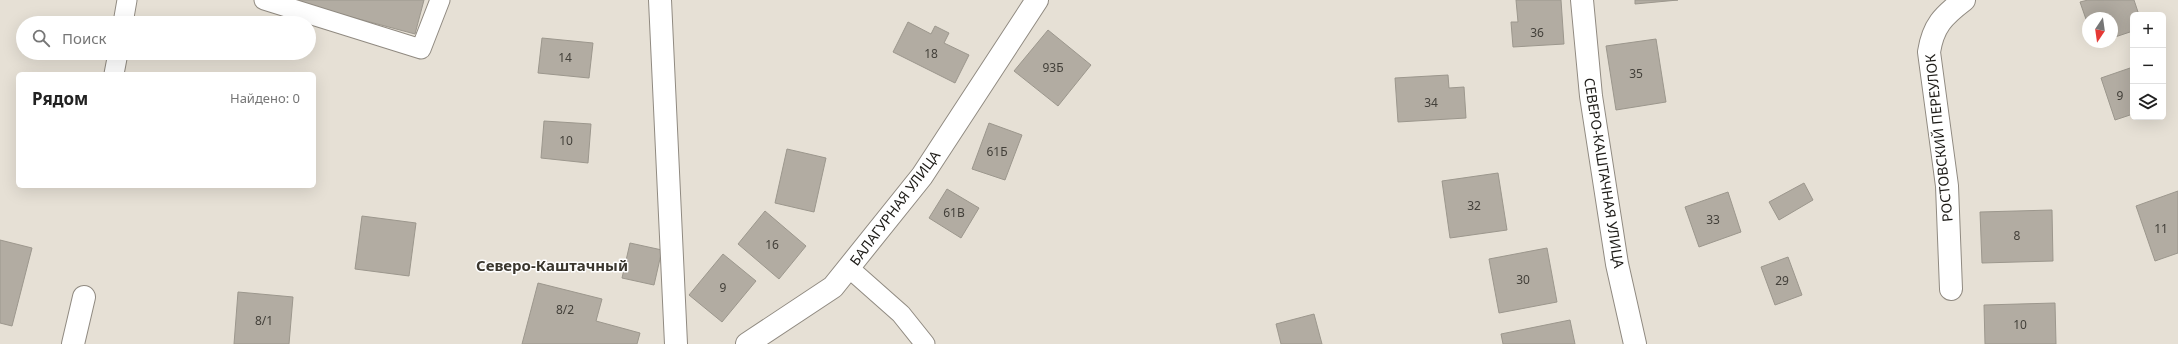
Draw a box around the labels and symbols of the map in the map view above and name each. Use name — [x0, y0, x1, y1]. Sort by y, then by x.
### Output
north arrow — [2082, 12, 2118, 48]
house number: 36 — [1530, 24, 1544, 41]
house number: 18 — [924, 45, 938, 62]
house number: 14 — [558, 49, 572, 66]
street label: РОСТОВСКИЙ ПЕРЕУЛОК — [1920, 53, 1957, 223]
house number: 93Б — [1042, 59, 1064, 76]
house number: 35 — [1629, 65, 1643, 82]
street label: СЕВЕРО-КАШТАЧНАЯ УЛИЦА — [1580, 76, 1629, 270]
house number: 9 — [2117, 87, 2124, 104]
house number: 34 — [1424, 94, 1438, 111]
house number: 10 — [559, 132, 573, 149]
house number: 61Б — [986, 143, 1008, 160]
street label: БАЛАГУРНАЯ УЛИЦА — [845, 146, 944, 269]
house number: 32 — [1467, 197, 1481, 214]
house number: 61В — [943, 204, 965, 221]
house number: 33 — [1706, 211, 1720, 228]
house number: 11 — [2154, 220, 2168, 237]
house number: 8 — [2014, 227, 2021, 244]
house number: 16 — [765, 236, 779, 253]
district label: Северо-Каштачный — [476, 255, 628, 275]
house number: 30 — [1516, 271, 1530, 288]
house number: 29 — [1775, 272, 1789, 289]
house number: 9 — [720, 279, 727, 296]
house number: 8/2 — [556, 301, 574, 318]
house number: 8/1 — [255, 312, 273, 329]
house number: 10 — [2013, 316, 2027, 333]

